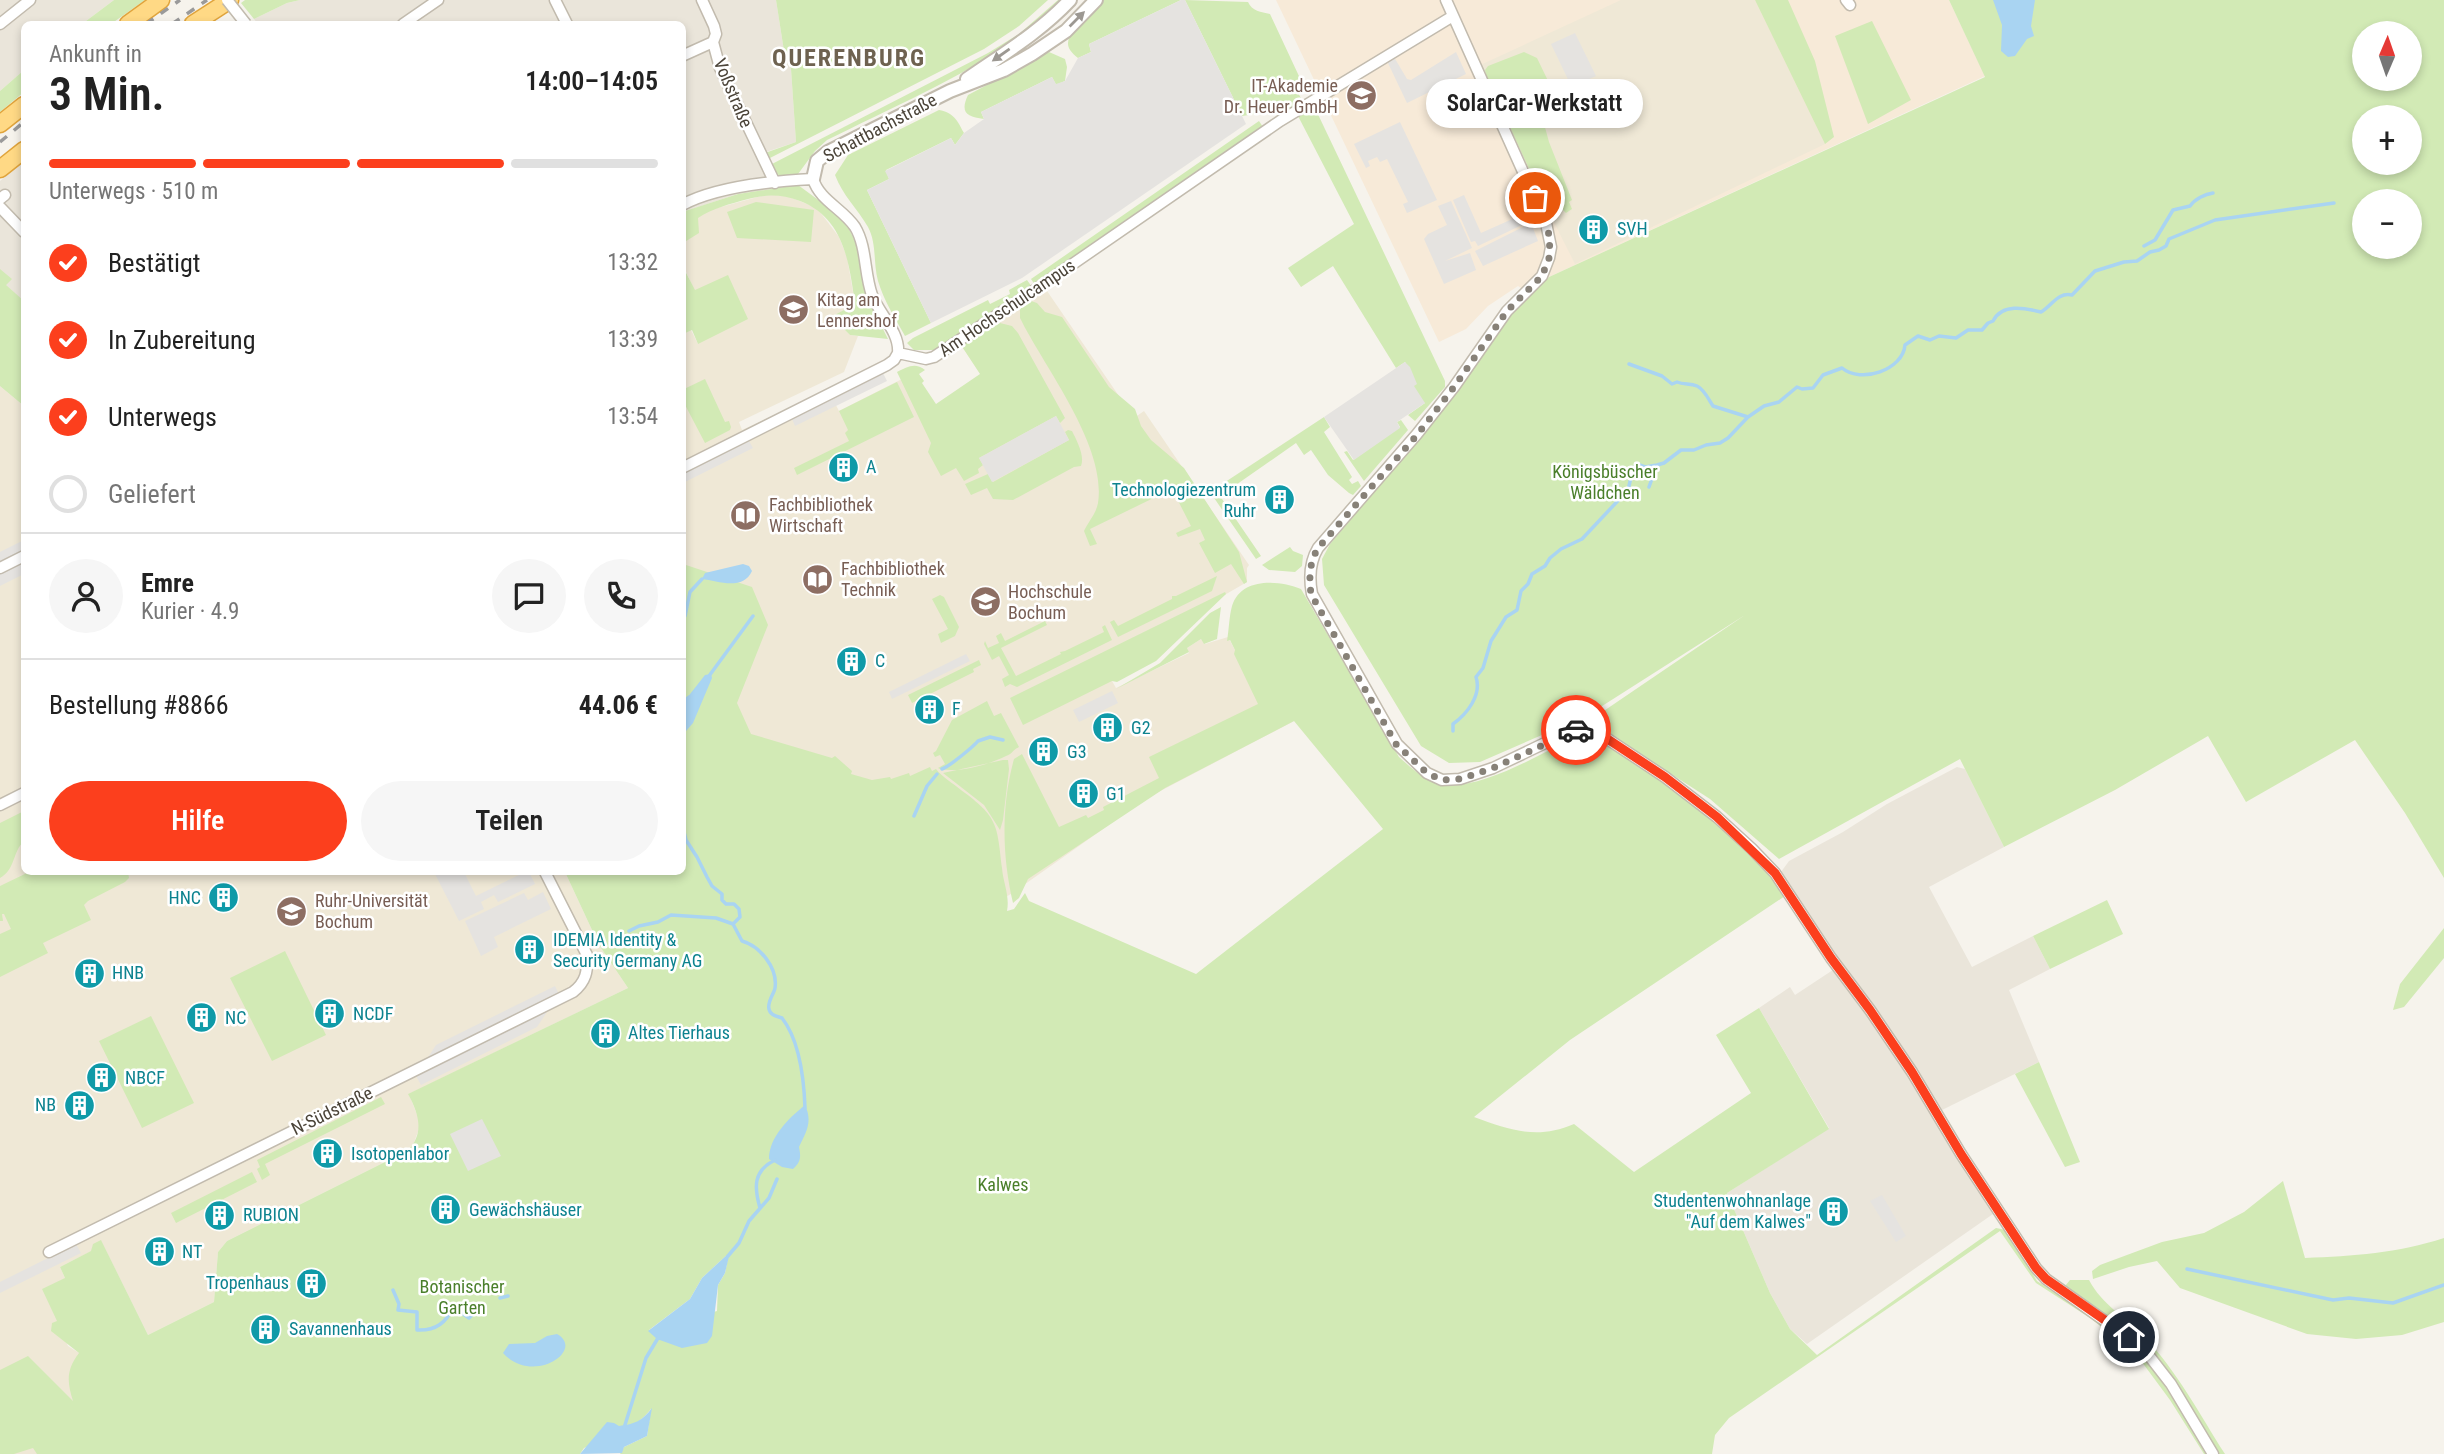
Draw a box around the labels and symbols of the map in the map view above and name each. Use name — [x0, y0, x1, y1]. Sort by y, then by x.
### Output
one-way arrow — [1069, 11, 1086, 28]
north arrow — [2352, 21, 2422, 91]
district label: QUERENBURG — [772, 44, 926, 72]
one-way arrow — [992, 48, 1010, 62]
street label: Voßstraße — [709, 55, 757, 131]
place label: IT-Akademie Dr. Heuer GmbH — [1224, 75, 1338, 117]
school or university icon: IT-Akademie Dr. Heuer GmbH — [1344, 79, 1378, 113]
callout: SolarCar-Werkstatt — [1426, 79, 1644, 128]
street label: Schattbachstraße — [820, 89, 940, 166]
pin — [1505, 168, 1565, 228]
building icon: SVH — [1577, 212, 1611, 246]
place label: SVH — [1617, 218, 1648, 239]
street label: Am Hochschulcampus — [935, 254, 1079, 361]
place label: Kitag am Lennershof — [817, 289, 897, 331]
school or university icon: Kitag am Lennershof — [777, 293, 811, 327]
building icon: A — [826, 450, 860, 484]
place label: A — [866, 456, 877, 477]
park label: Königsbüscher Wäldchen — [1552, 461, 1658, 503]
place label: Technologiezentrum Ruhr — [1112, 479, 1257, 521]
building icon: Technologiezentrum Ruhr — [1262, 483, 1296, 517]
place label: Fachbibliothek Wirtschaft — [769, 494, 873, 536]
library icon: Fachbibliothek Wirtschaft — [729, 498, 763, 532]
place label: Fachbibliothek Technik — [841, 558, 945, 600]
library icon: Fachbibliothek Technik — [801, 562, 835, 596]
place label: Hochschule Bochum — [1008, 581, 1092, 623]
school or university icon: Hochschule Bochum — [968, 585, 1002, 619]
building icon: C — [835, 644, 869, 678]
place label: C — [875, 650, 885, 671]
building icon: F — [912, 692, 946, 726]
courier — [1541, 695, 1611, 765]
place label: F — [952, 698, 961, 719]
building icon: G2 — [1091, 711, 1125, 745]
place label: G2 — [1131, 717, 1151, 738]
building icon: G3 — [1027, 735, 1061, 769]
place label: G3 — [1067, 741, 1087, 762]
building icon: G1 — [1066, 777, 1100, 811]
place label: G1 — [1106, 783, 1126, 804]
building icon: HNC — [207, 881, 241, 915]
place label: HNC — [168, 887, 201, 908]
place label: Ruhr-Universität Bochum — [315, 890, 428, 932]
school or university icon: Ruhr-Universität Bochum — [275, 894, 309, 928]
place label: IDEMIA Identity & Security Germany AG — [553, 929, 702, 971]
building icon: IDEMIA Identity & Security Germany AG — [513, 933, 547, 967]
building icon: HNB — [72, 956, 106, 990]
place label: HNB — [112, 962, 144, 983]
building icon: NCDF — [313, 997, 347, 1031]
building icon: NC — [185, 1001, 219, 1035]
place label: NCDF — [353, 1003, 394, 1024]
place label: NC — [225, 1007, 246, 1028]
building icon: Altes Tierhaus — [588, 1016, 622, 1050]
place label: Altes Tierhaus — [628, 1022, 730, 1043]
building icon: NBCF — [85, 1061, 119, 1095]
place label: NBCF — [125, 1067, 165, 1088]
street label: N-Südstraße — [288, 1082, 376, 1139]
building icon: NB — [62, 1088, 96, 1122]
place label: NB — [35, 1094, 56, 1115]
building icon: Isotopenlabor — [311, 1137, 345, 1171]
place label: Isotopenlabor — [351, 1143, 450, 1164]
park label: Kalwes — [978, 1174, 1028, 1195]
place label: Studentenwohnanlage "Auf dem Kalwes" — [1654, 1190, 1811, 1232]
building icon: Gewächshäuser — [429, 1193, 463, 1227]
building icon: Studentenwohnanlage "Auf dem Kalwes" — [1817, 1194, 1851, 1228]
building icon: RUBION — [203, 1198, 237, 1232]
place label: Gewächshäuser — [469, 1199, 582, 1220]
place label: RUBION — [243, 1204, 299, 1225]
building icon: NT — [142, 1235, 176, 1269]
place label: NT — [182, 1241, 202, 1262]
building icon: Tropenhaus — [295, 1266, 329, 1300]
place label: Tropenhaus — [206, 1272, 289, 1293]
park label: Botanischer Garten — [420, 1276, 505, 1318]
pin — [2099, 1307, 2159, 1367]
building icon: Savannenhaus — [249, 1312, 283, 1346]
place label: Savannenhaus — [289, 1318, 392, 1339]

